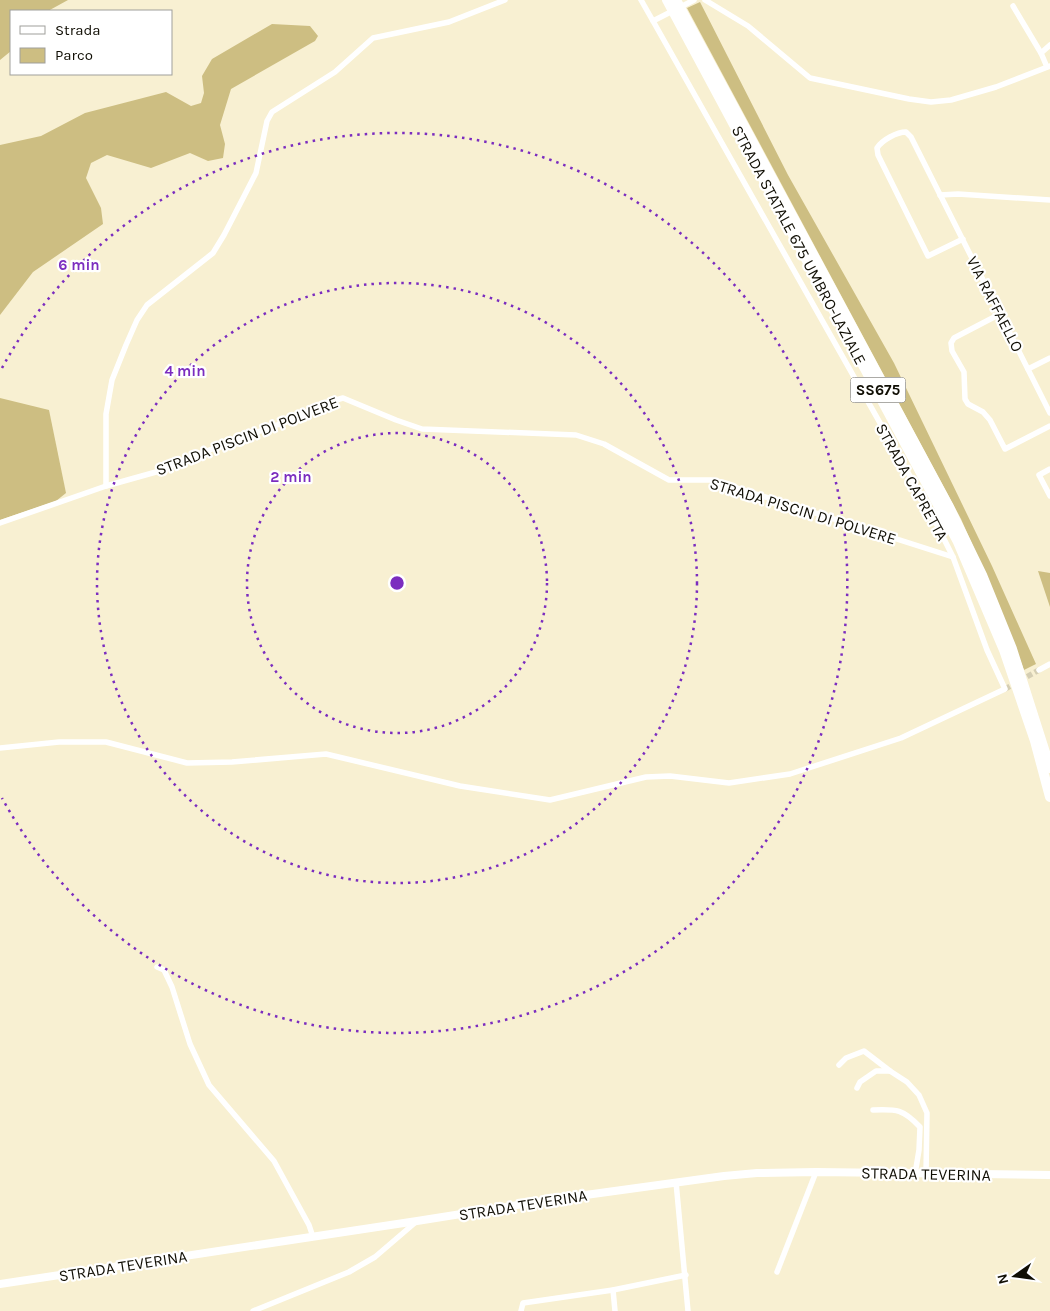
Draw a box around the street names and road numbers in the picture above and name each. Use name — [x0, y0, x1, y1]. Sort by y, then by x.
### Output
street label: STRADA STATALE 675 UMBRO-LAZIALE — [728, 122, 870, 368]
street label: VIA RAFFAELLO — [963, 253, 1027, 355]
road number: SS675 — [850, 378, 906, 402]
street label: STRADA PISCIN DI POLVERE — [153, 392, 341, 480]
street label: STRADA CAPRETTA — [872, 420, 952, 544]
street label: STRADA PISCIN DI POLVERE — [708, 474, 898, 548]
street label: STRADA TEVERINA — [861, 1163, 991, 1185]
street label: STRADA TEVERINA — [457, 1185, 589, 1225]
street label: STRADA TEVERINA — [57, 1246, 189, 1286]

